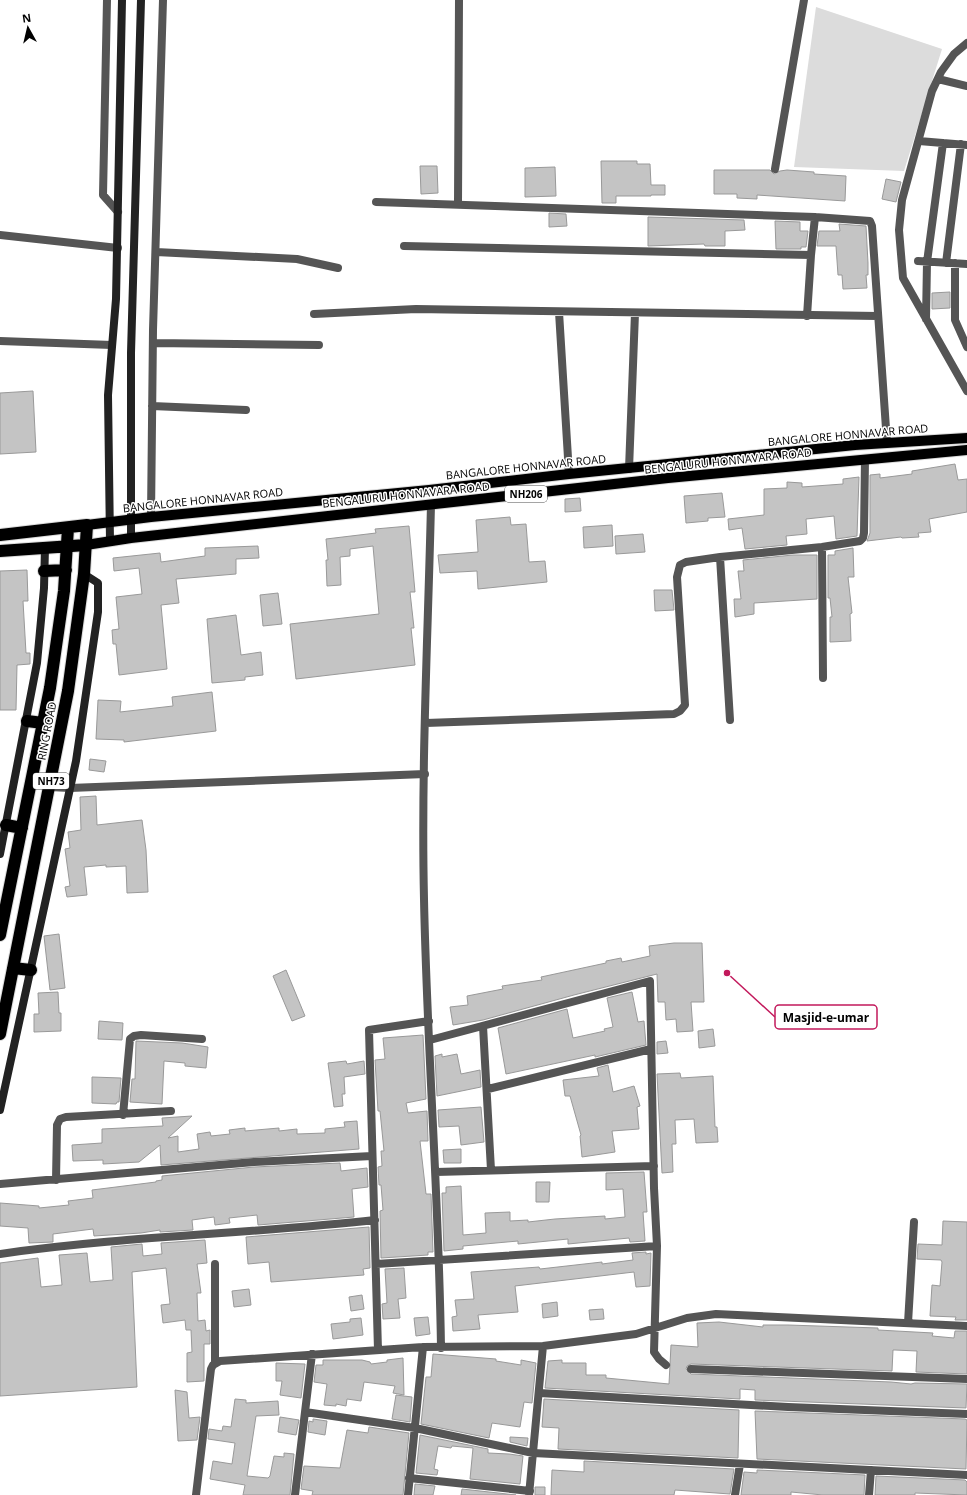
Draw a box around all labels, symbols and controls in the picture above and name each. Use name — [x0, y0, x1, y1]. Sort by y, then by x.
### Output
north arrow — [8, 8, 48, 48]
text: N — [21, 10, 32, 26]
street label: BANGALORE HONNAVAR ROAD — [767, 420, 929, 449]
street label: BENGALURU HONNAVARA ROAD — [643, 444, 813, 477]
street label: BANGALORE HONNAVAR ROAD — [445, 451, 607, 482]
street label: BENGALURU HONNAVARA ROAD — [321, 478, 491, 511]
street label: BANGALORE HONNAVAR ROAD — [122, 484, 284, 515]
road number: NH206 — [505, 486, 547, 502]
street label: RING ROAD — [33, 700, 60, 761]
road number: NH73 — [33, 773, 69, 789]
callout: Masjid-e-umar — [775, 1005, 877, 1029]
text: Masjid-e-umar — [783, 1009, 870, 1026]

